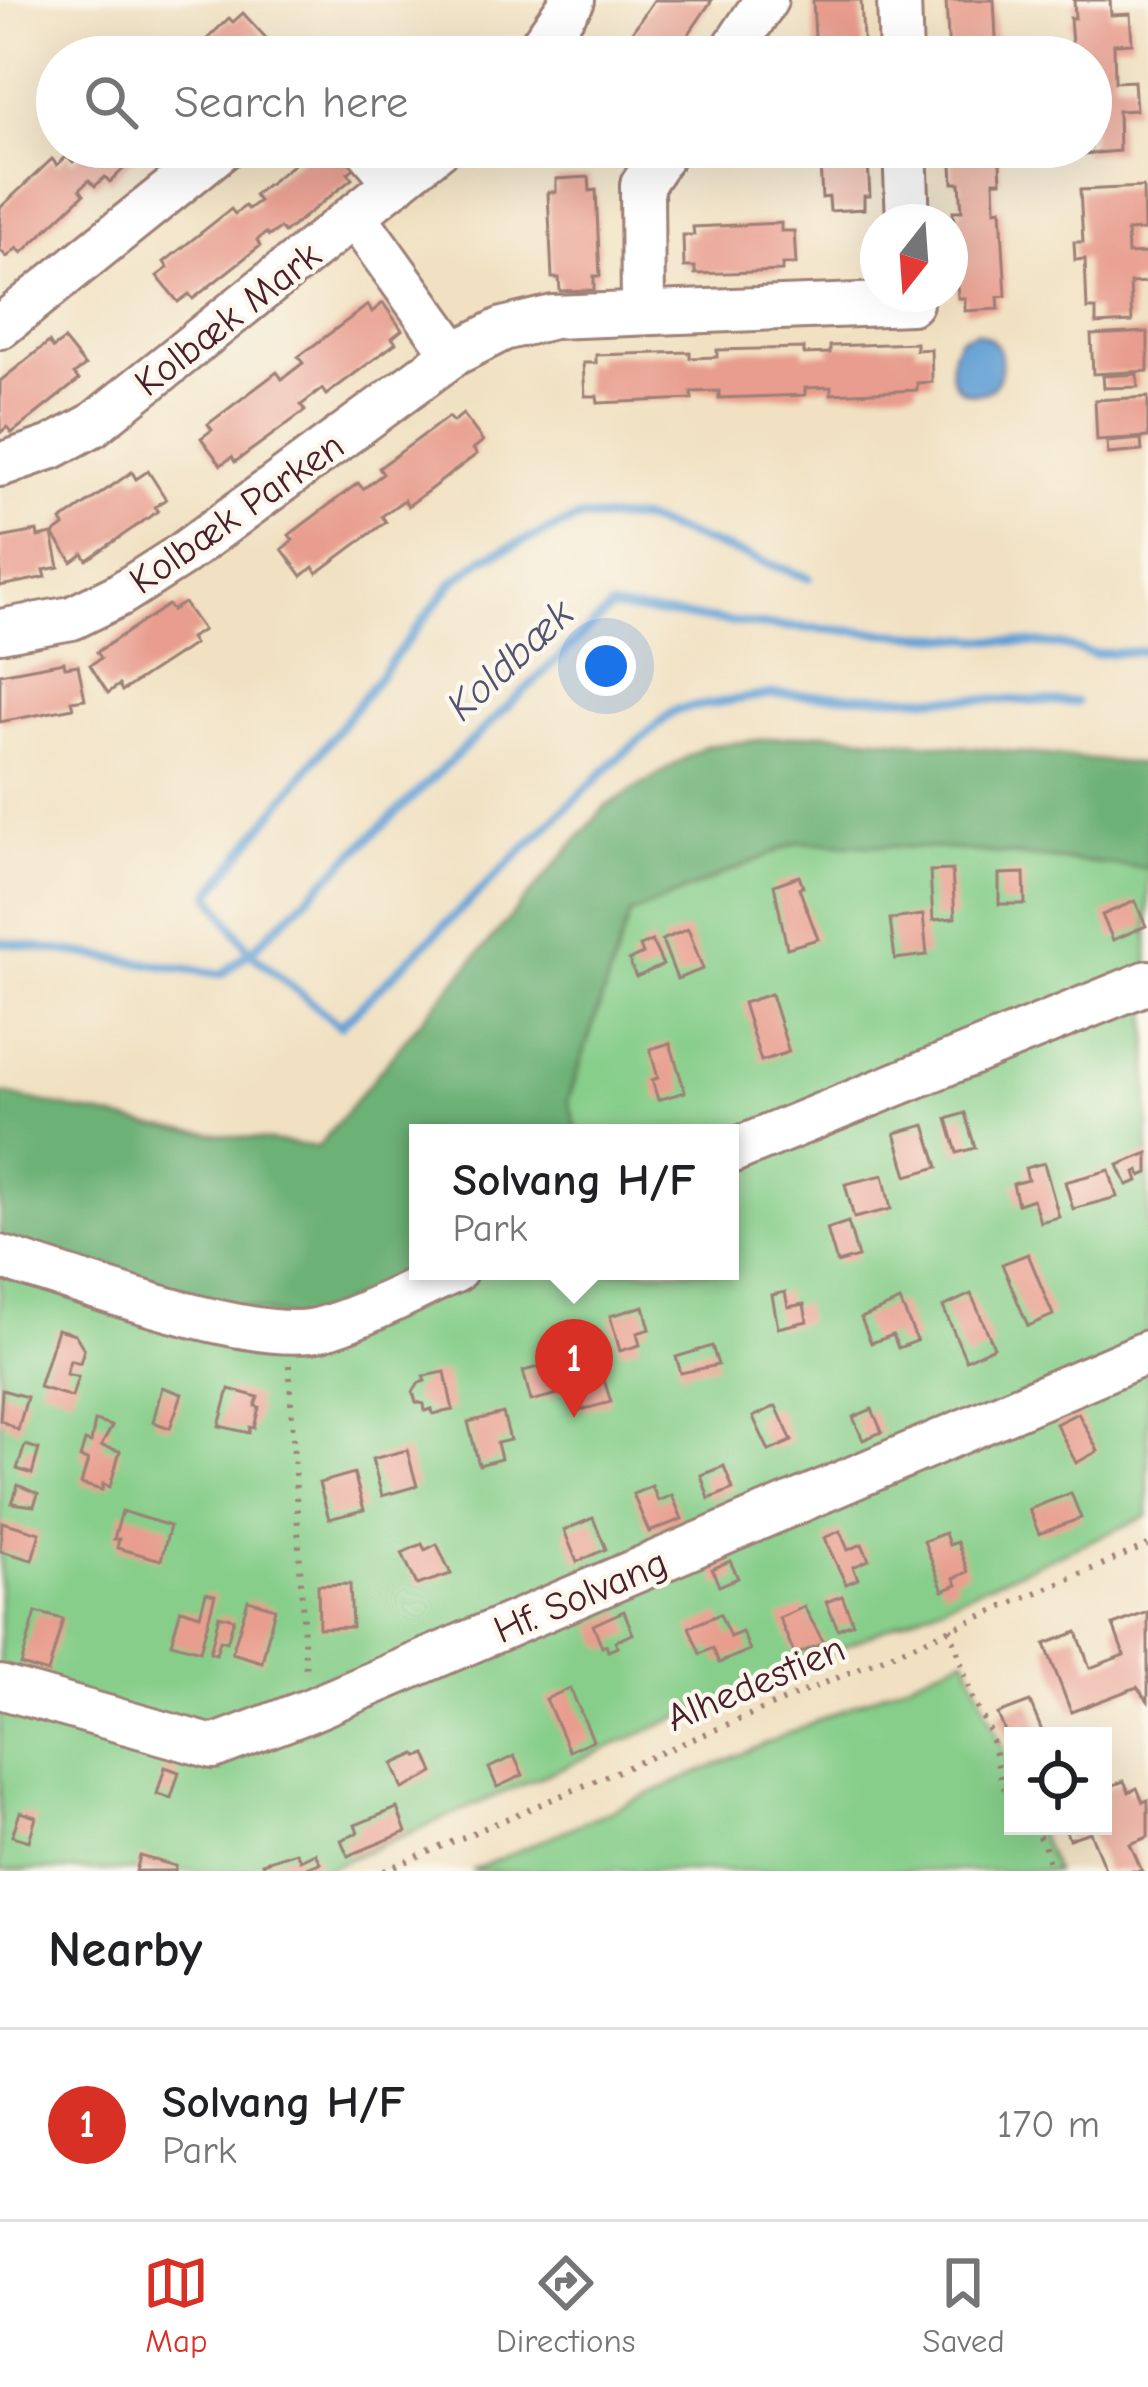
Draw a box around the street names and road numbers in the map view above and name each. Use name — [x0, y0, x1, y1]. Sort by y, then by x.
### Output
street label: Kolbæk Mark — [126, 233, 330, 406]
street label: Kolbæk Parken — [121, 423, 352, 604]
street label: Hf. Solvang — [487, 1540, 674, 1653]
street label: Alhedestien — [660, 1626, 851, 1741]

